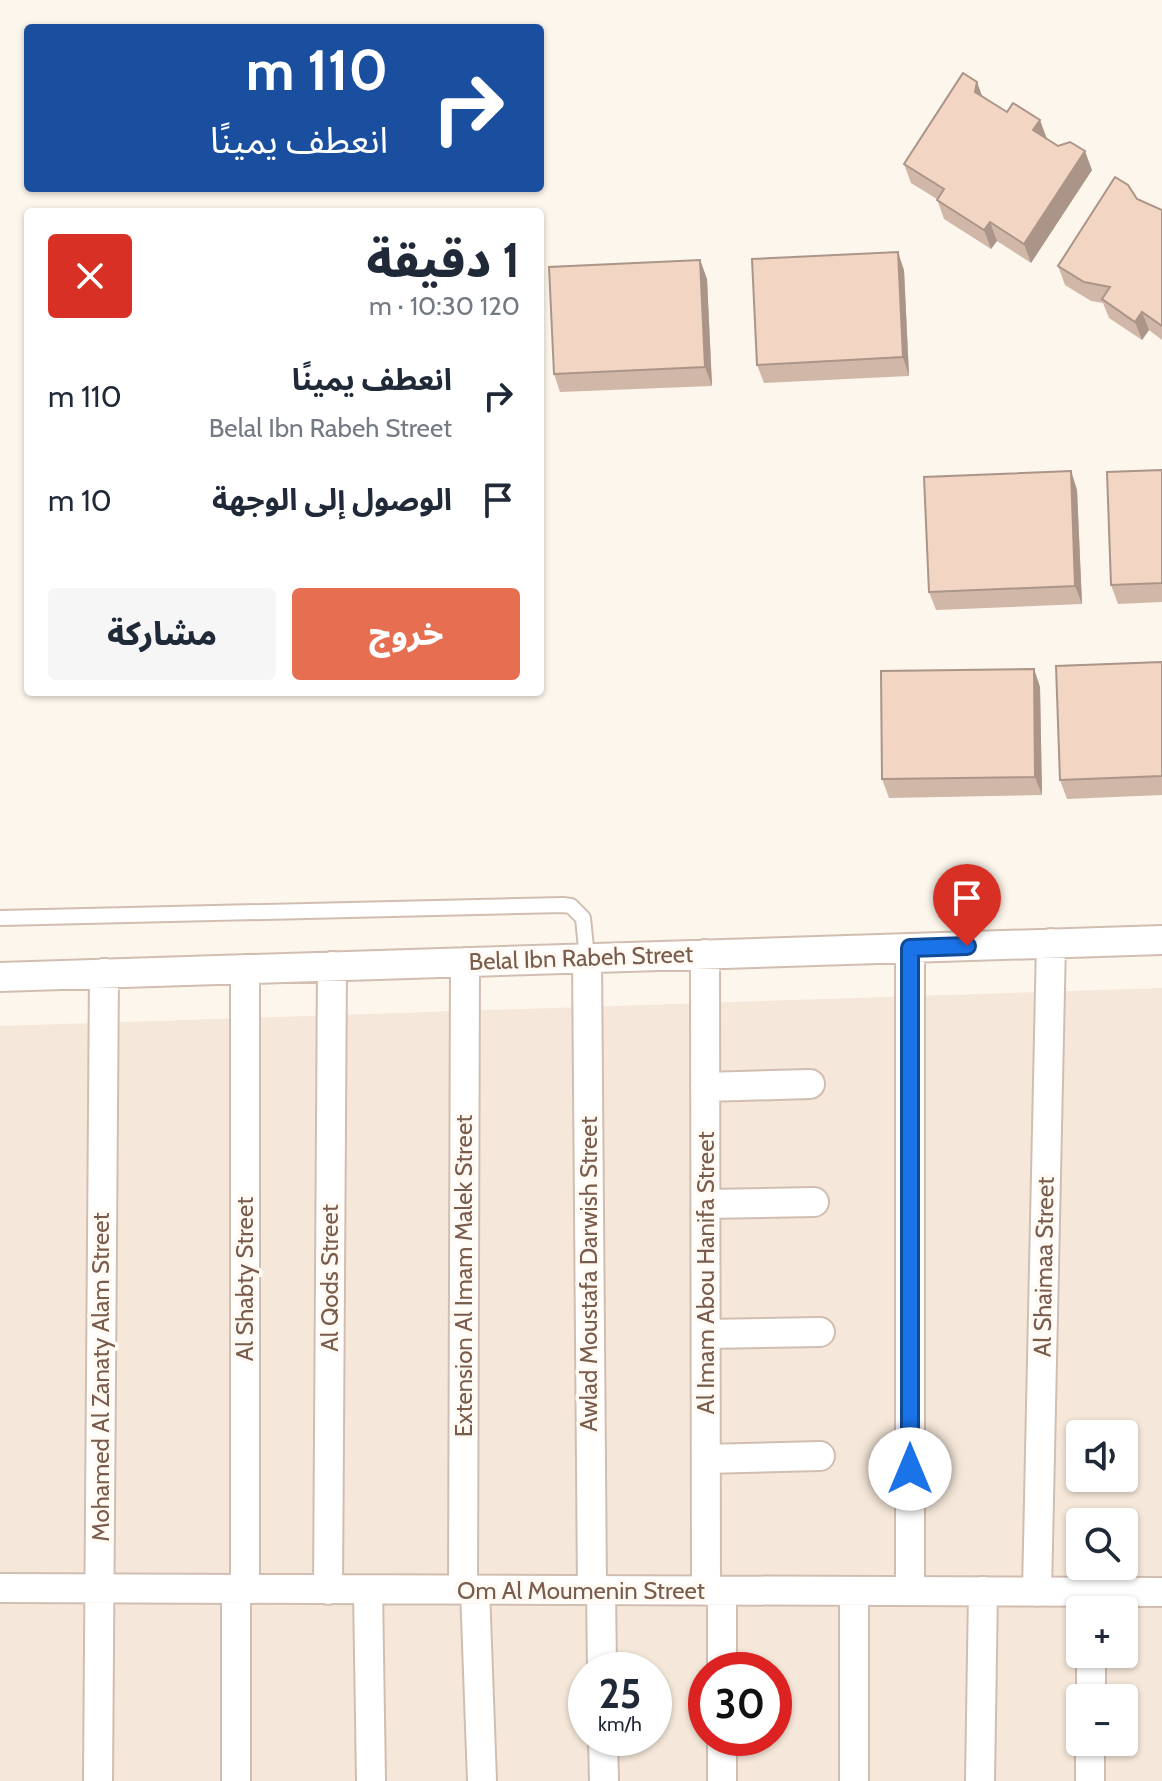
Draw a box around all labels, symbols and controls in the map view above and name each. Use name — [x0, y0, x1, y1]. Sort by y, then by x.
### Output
text: 110 m — [246, 36, 388, 104]
icon: right — [416, 56, 520, 160]
text: انعطف يمينًا — [210, 118, 388, 162]
text: 1 دقيقة — [366, 231, 520, 289]
button: close — [48, 234, 132, 318]
text: 120 m · 10:30 — [369, 290, 520, 322]
text: انعطف يمينًا — [292, 361, 452, 398]
icon: right — [476, 374, 520, 418]
text: 110 m — [48, 378, 122, 415]
text: Belal Ibn Rabeh Street — [209, 412, 452, 444]
icon: arrive — [476, 478, 520, 522]
text: الوصول إلى الوجهة — [212, 481, 452, 518]
text: 10 m — [48, 482, 112, 519]
button: مشاركة — [48, 588, 276, 680]
button: خروج — [292, 588, 520, 680]
pin — [933, 864, 1001, 946]
icon: arrive — [945, 876, 989, 920]
street label: Belal Ibn Rabeh Street — [468, 939, 694, 976]
street label: Extension Al Imam Malek Street — [449, 1115, 478, 1437]
street label: Awlad Moustafa Darwish Street — [574, 1116, 603, 1432]
street label: Al Imam Abou Hanifa Street — [691, 1131, 720, 1415]
street label: Al Shaimaa Street — [1027, 1177, 1060, 1357]
street label: Al Shabty Street — [230, 1197, 259, 1361]
street label: Al Qods Street — [315, 1204, 344, 1352]
street label: Mohamed Al Zanaty Alam Street — [86, 1212, 115, 1542]
map controls — [1066, 1420, 1138, 1756]
button: sound — [1066, 1420, 1138, 1492]
position arrow — [868, 1427, 952, 1511]
button: search — [1066, 1508, 1138, 1580]
street label: Om Al Moumenin Street — [457, 1576, 705, 1605]
button: + — [1066, 1596, 1138, 1668]
speed limit sign: 30 — [688, 1652, 792, 1756]
text: 25 — [599, 1669, 641, 1718]
button: − — [1066, 1684, 1138, 1756]
text: km/h — [598, 1712, 642, 1736]

